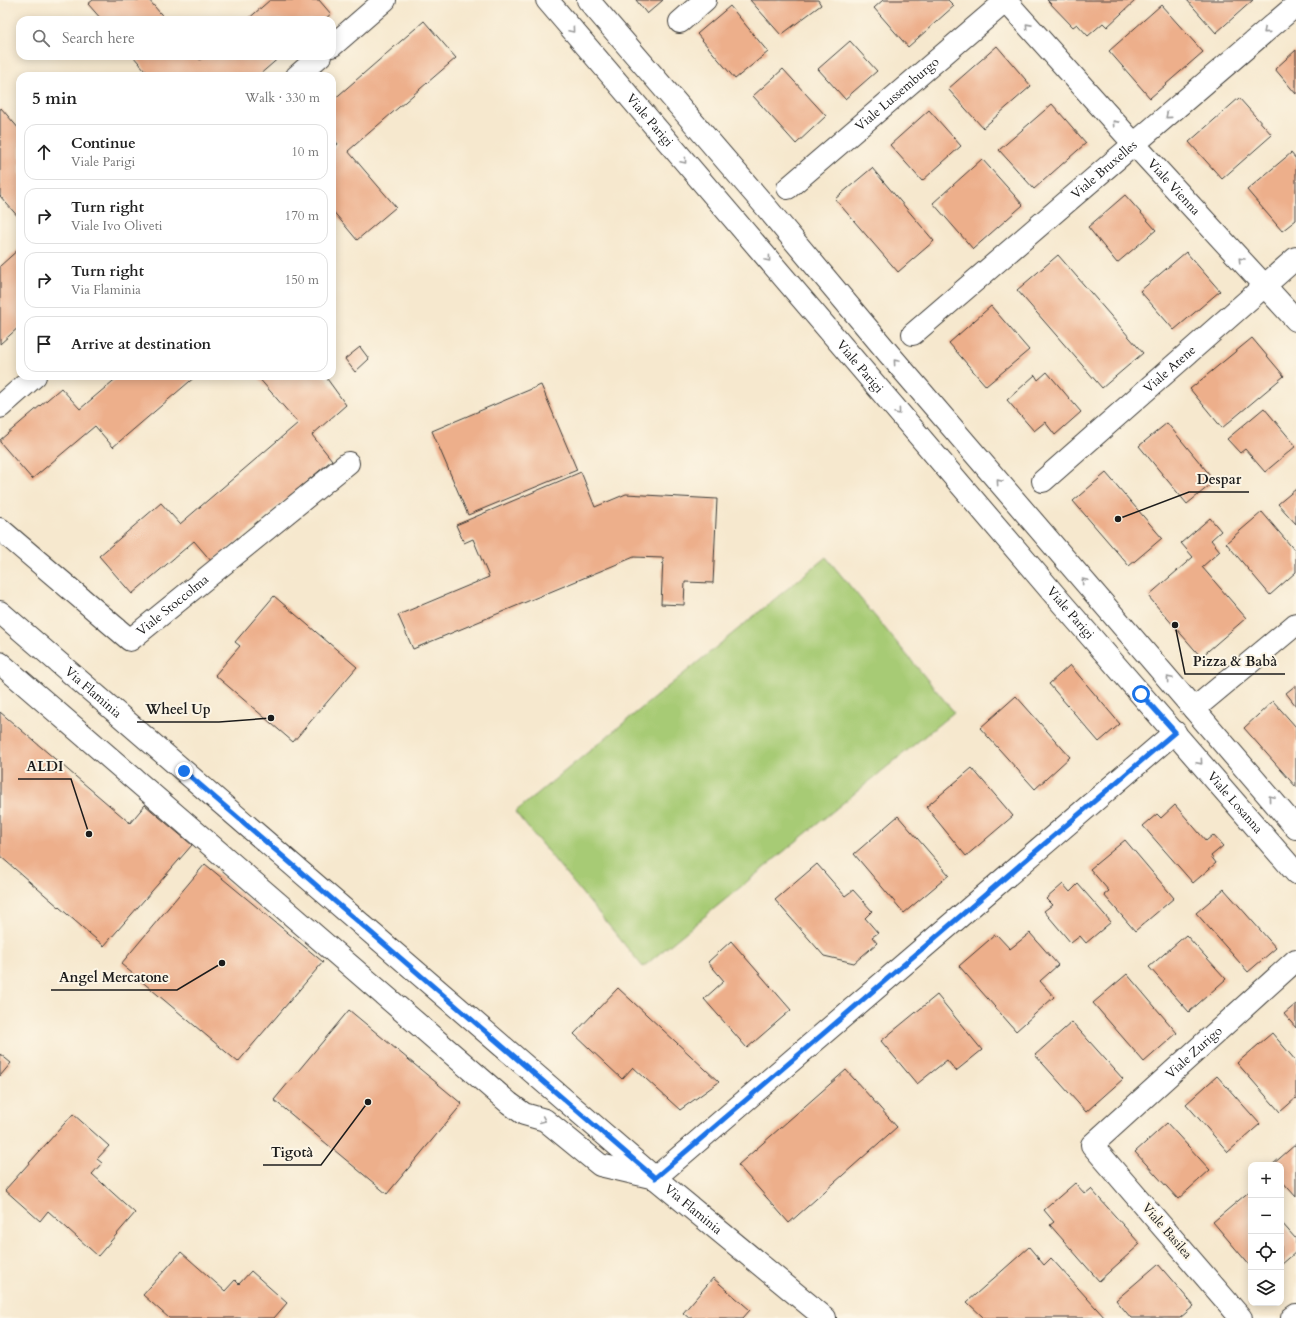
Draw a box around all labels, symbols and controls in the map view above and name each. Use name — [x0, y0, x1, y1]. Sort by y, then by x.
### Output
search box — [16, 16, 336, 60]
one-way arrow — [1026, 24, 1033, 31]
one-way arrow — [568, 25, 575, 32]
one-way arrow — [1264, 26, 1271, 33]
icon: search — [30, 27, 52, 49]
text: Search here — [62, 28, 135, 48]
street label: Viale Lussemburgo — [851, 53, 943, 135]
text: 5 min — [32, 87, 77, 110]
text: Walk · 330 m — [245, 89, 320, 107]
street label: Viale Parigi — [622, 90, 677, 151]
one-way arrow — [1165, 111, 1173, 118]
one-way arrow — [1113, 120, 1120, 128]
text: Continue — [71, 133, 136, 153]
street label: Viale Bruxelles — [1067, 136, 1141, 203]
icon: ahead — [33, 141, 55, 163]
text: 10 m — [291, 143, 319, 161]
text: Viale Parigi — [71, 153, 135, 171]
street label: Viale Vienna — [1143, 155, 1205, 220]
one-way arrow — [680, 156, 687, 163]
text: Turn right — [71, 197, 144, 217]
icon: right — [33, 205, 55, 227]
text: 170 m — [285, 207, 319, 225]
text: Viale Ivo Oliveti — [71, 217, 163, 235]
one-way arrow — [764, 255, 771, 262]
one-way arrow — [1238, 257, 1246, 265]
text: Turn right — [71, 261, 144, 281]
icon: right — [33, 269, 55, 291]
text: 150 m — [285, 271, 319, 289]
text: Via Flaminia — [71, 281, 141, 299]
icon: arrive — [33, 333, 55, 355]
text: Arrive at destination — [71, 334, 211, 354]
street label: Viale Parigi — [832, 336, 888, 397]
street label: Viale Atene — [1140, 341, 1200, 397]
one-way arrow — [894, 359, 901, 367]
one-way arrow — [894, 407, 901, 414]
callout: Despar — [1189, 466, 1249, 492]
text: Despar — [1197, 470, 1242, 489]
one-way arrow — [997, 479, 1004, 487]
street label: Viale Stoccolma — [133, 570, 213, 640]
one-way arrow — [1082, 578, 1089, 585]
street label: Viale Parigi — [1042, 583, 1098, 643]
callout: Pizza & Babà — [1185, 648, 1285, 674]
text: Pizza & Babà — [1193, 652, 1277, 671]
street label: Via Flaminia — [61, 663, 126, 722]
one-way arrow — [1166, 676, 1173, 684]
route start — [1132, 685, 1150, 703]
callout: Wheel Up — [137, 696, 219, 722]
text: Wheel Up — [144, 700, 211, 719]
callout: ALDI — [18, 753, 71, 779]
text: ALDI — [27, 757, 63, 776]
one-way arrow — [1195, 757, 1202, 764]
route end — [175, 762, 193, 780]
street label: Viale Losanna — [1203, 768, 1267, 838]
one-way arrow — [1268, 796, 1275, 803]
callout: Angel Mercatone — [51, 964, 177, 990]
text: Angel Mercatone — [59, 968, 169, 987]
street label: Viale Zurigo — [1162, 1022, 1226, 1083]
one-way arrow — [539, 1115, 546, 1123]
callout: Tigotà — [263, 1139, 321, 1165]
text: Tigotà — [271, 1143, 313, 1162]
map controls — [1248, 1162, 1284, 1306]
button: + — [1248, 1162, 1284, 1198]
street label: Via Flaminia — [660, 1180, 726, 1239]
button: − — [1248, 1198, 1284, 1234]
street label: Viale Basilea — [1138, 1199, 1197, 1263]
button: locate — [1248, 1234, 1284, 1270]
button: layers — [1248, 1270, 1284, 1306]

